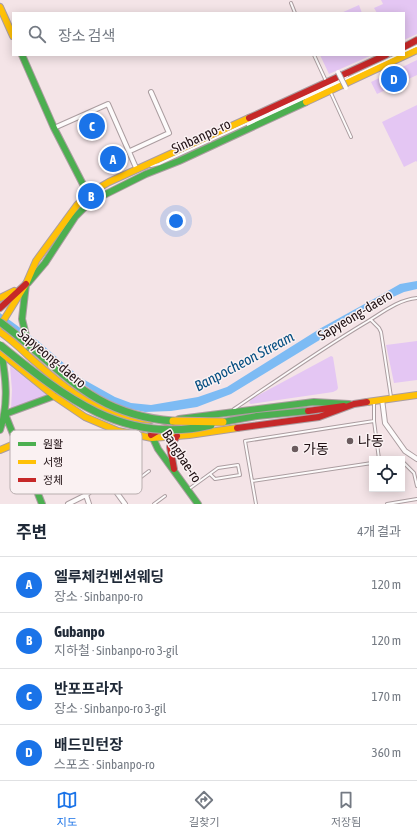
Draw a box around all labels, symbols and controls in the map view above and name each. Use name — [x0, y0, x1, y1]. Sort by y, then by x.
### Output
search box — [12, 12, 405, 56]
icon: search — [26, 23, 48, 45]
text: 장소 검색 — [58, 27, 115, 44]
pin: D — [381, 64, 407, 94]
pin: C — [79, 111, 105, 141]
street label: Sinbanpo-ro — [169, 115, 233, 157]
pin: A — [100, 144, 126, 174]
pin: B — [78, 181, 104, 211]
your location — [166, 211, 186, 231]
street label: Sapyeong-daero — [315, 287, 395, 343]
street label: Sapyeong-daero — [15, 325, 89, 391]
water label: Banpocheon Stream — [191, 328, 297, 394]
street label: Bangbae-ro — [159, 427, 205, 485]
legend — [10, 430, 142, 494]
place label: 나동 — [358, 433, 384, 449]
marker: 나동 — [345, 436, 355, 446]
text: 원활 — [43, 438, 63, 450]
place label: 가동 — [303, 441, 329, 457]
marker: 가동 — [290, 444, 300, 454]
text: 서행 — [43, 456, 63, 468]
map controls — [369, 456, 405, 492]
button: locate — [369, 456, 405, 492]
text: 정체 — [43, 474, 63, 486]
text: 주변 — [16, 522, 47, 542]
text: 4개 결과 — [357, 524, 401, 539]
text: 엘루체컨벤션웨딩 — [54, 568, 164, 585]
text: A — [26, 577, 32, 592]
text: 120 m — [372, 577, 401, 592]
text: 장소 · Sinbanpo-ro — [54, 589, 143, 604]
text: Gubanpo — [54, 623, 105, 640]
text: B — [26, 633, 32, 648]
text: 120 m — [372, 633, 401, 648]
text: 지하철 · Sinbanpo-ro 3-gil — [54, 643, 178, 658]
text: 반포프라자 — [54, 680, 123, 697]
text: C — [26, 689, 32, 704]
text: 170 m — [372, 689, 401, 704]
text: 장소 · Sinbanpo-ro 3-gil — [54, 701, 166, 716]
text: 배드민턴장 — [54, 736, 123, 753]
text: D — [25, 745, 33, 760]
text: 360 m — [372, 745, 401, 760]
text: 스포츠 · Sinbanpo-ro — [54, 757, 155, 772]
tab: 지도 — [56, 789, 78, 829]
tab: 길찾기 — [189, 789, 219, 829]
tab: 저장됨 — [331, 789, 361, 829]

